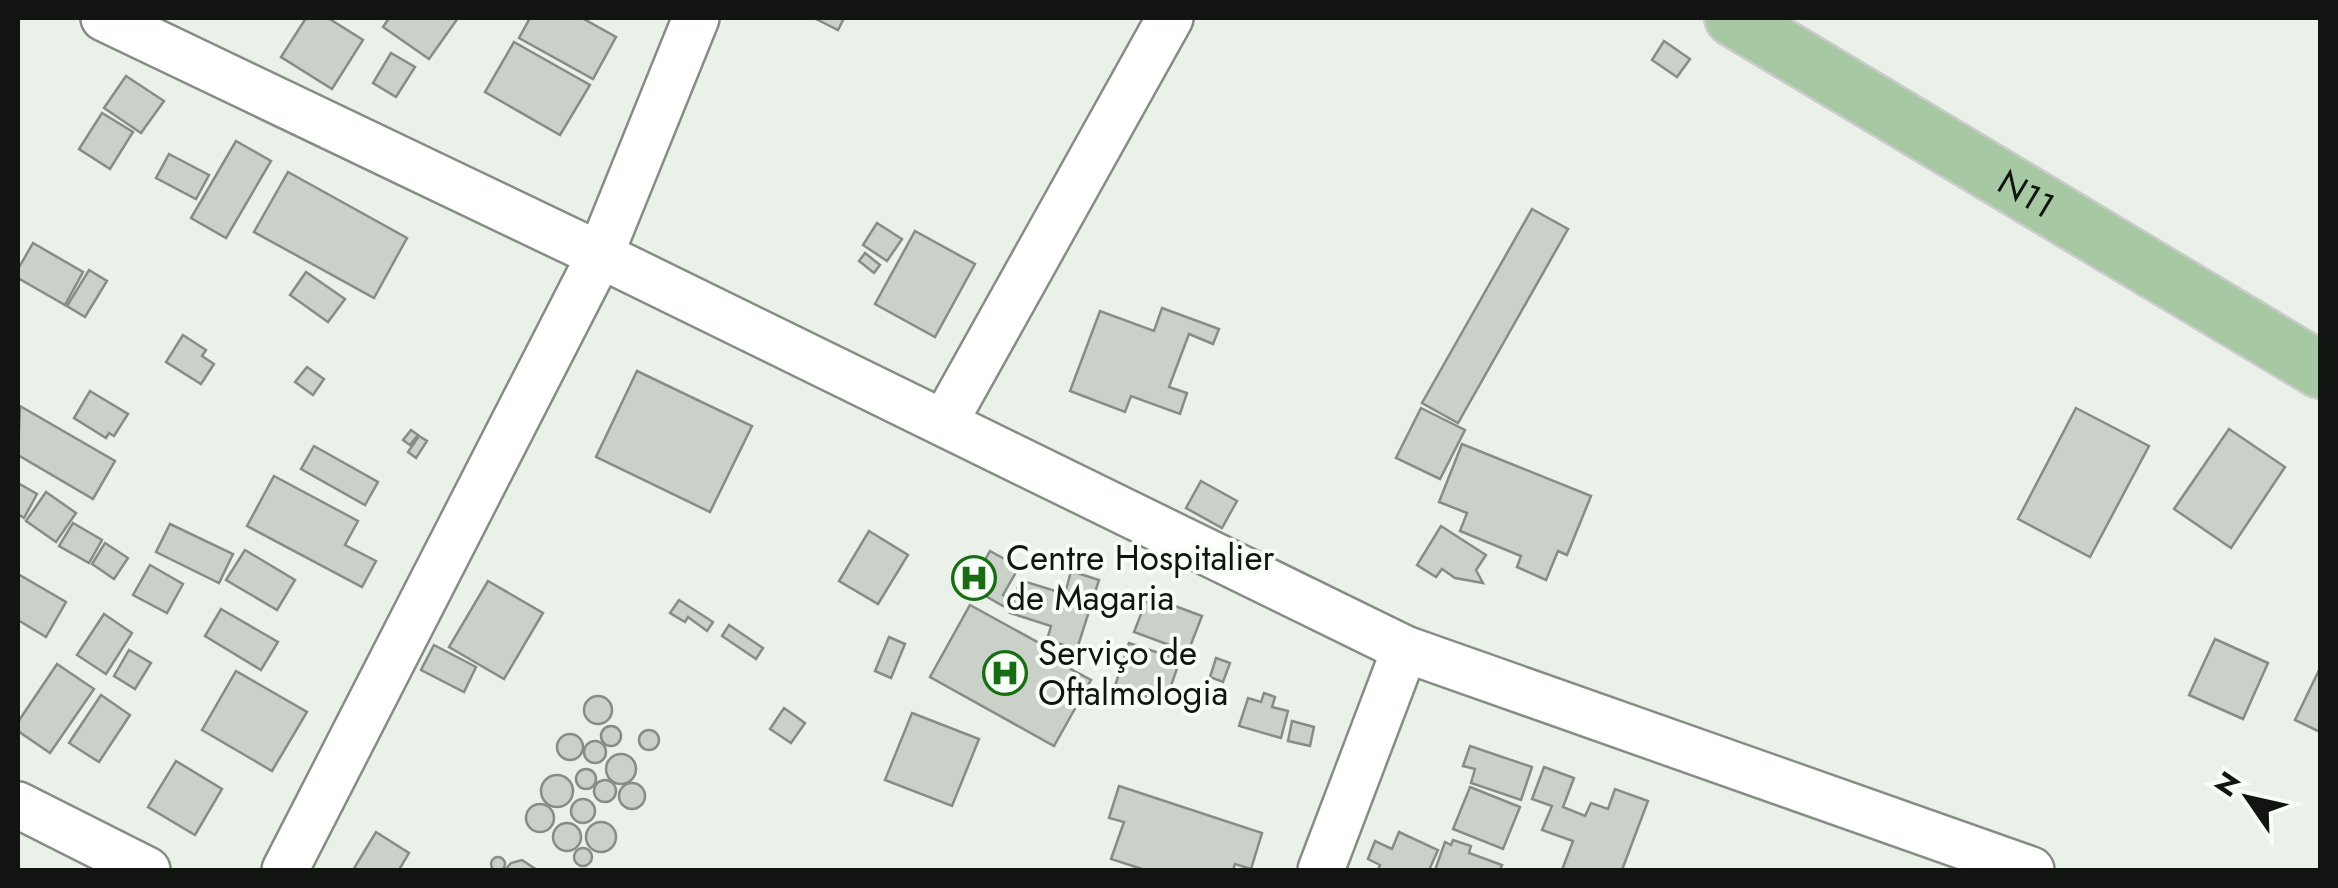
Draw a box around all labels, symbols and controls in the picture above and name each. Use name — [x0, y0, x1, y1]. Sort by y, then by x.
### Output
street label: N11 — [1988, 157, 2064, 230]
place label: Centre Hospitalier de Magaria — [1006, 533, 1275, 623]
hospital icon: Centre Hospitalier de Magaria — [951, 555, 997, 601]
place label: Serviço de Oftalmologia — [1038, 628, 1228, 718]
hospital icon: Serviço de Oftalmologia — [982, 650, 1028, 696]
north arrow — [2198, 748, 2298, 848]
text: N — [2204, 764, 2251, 805]

